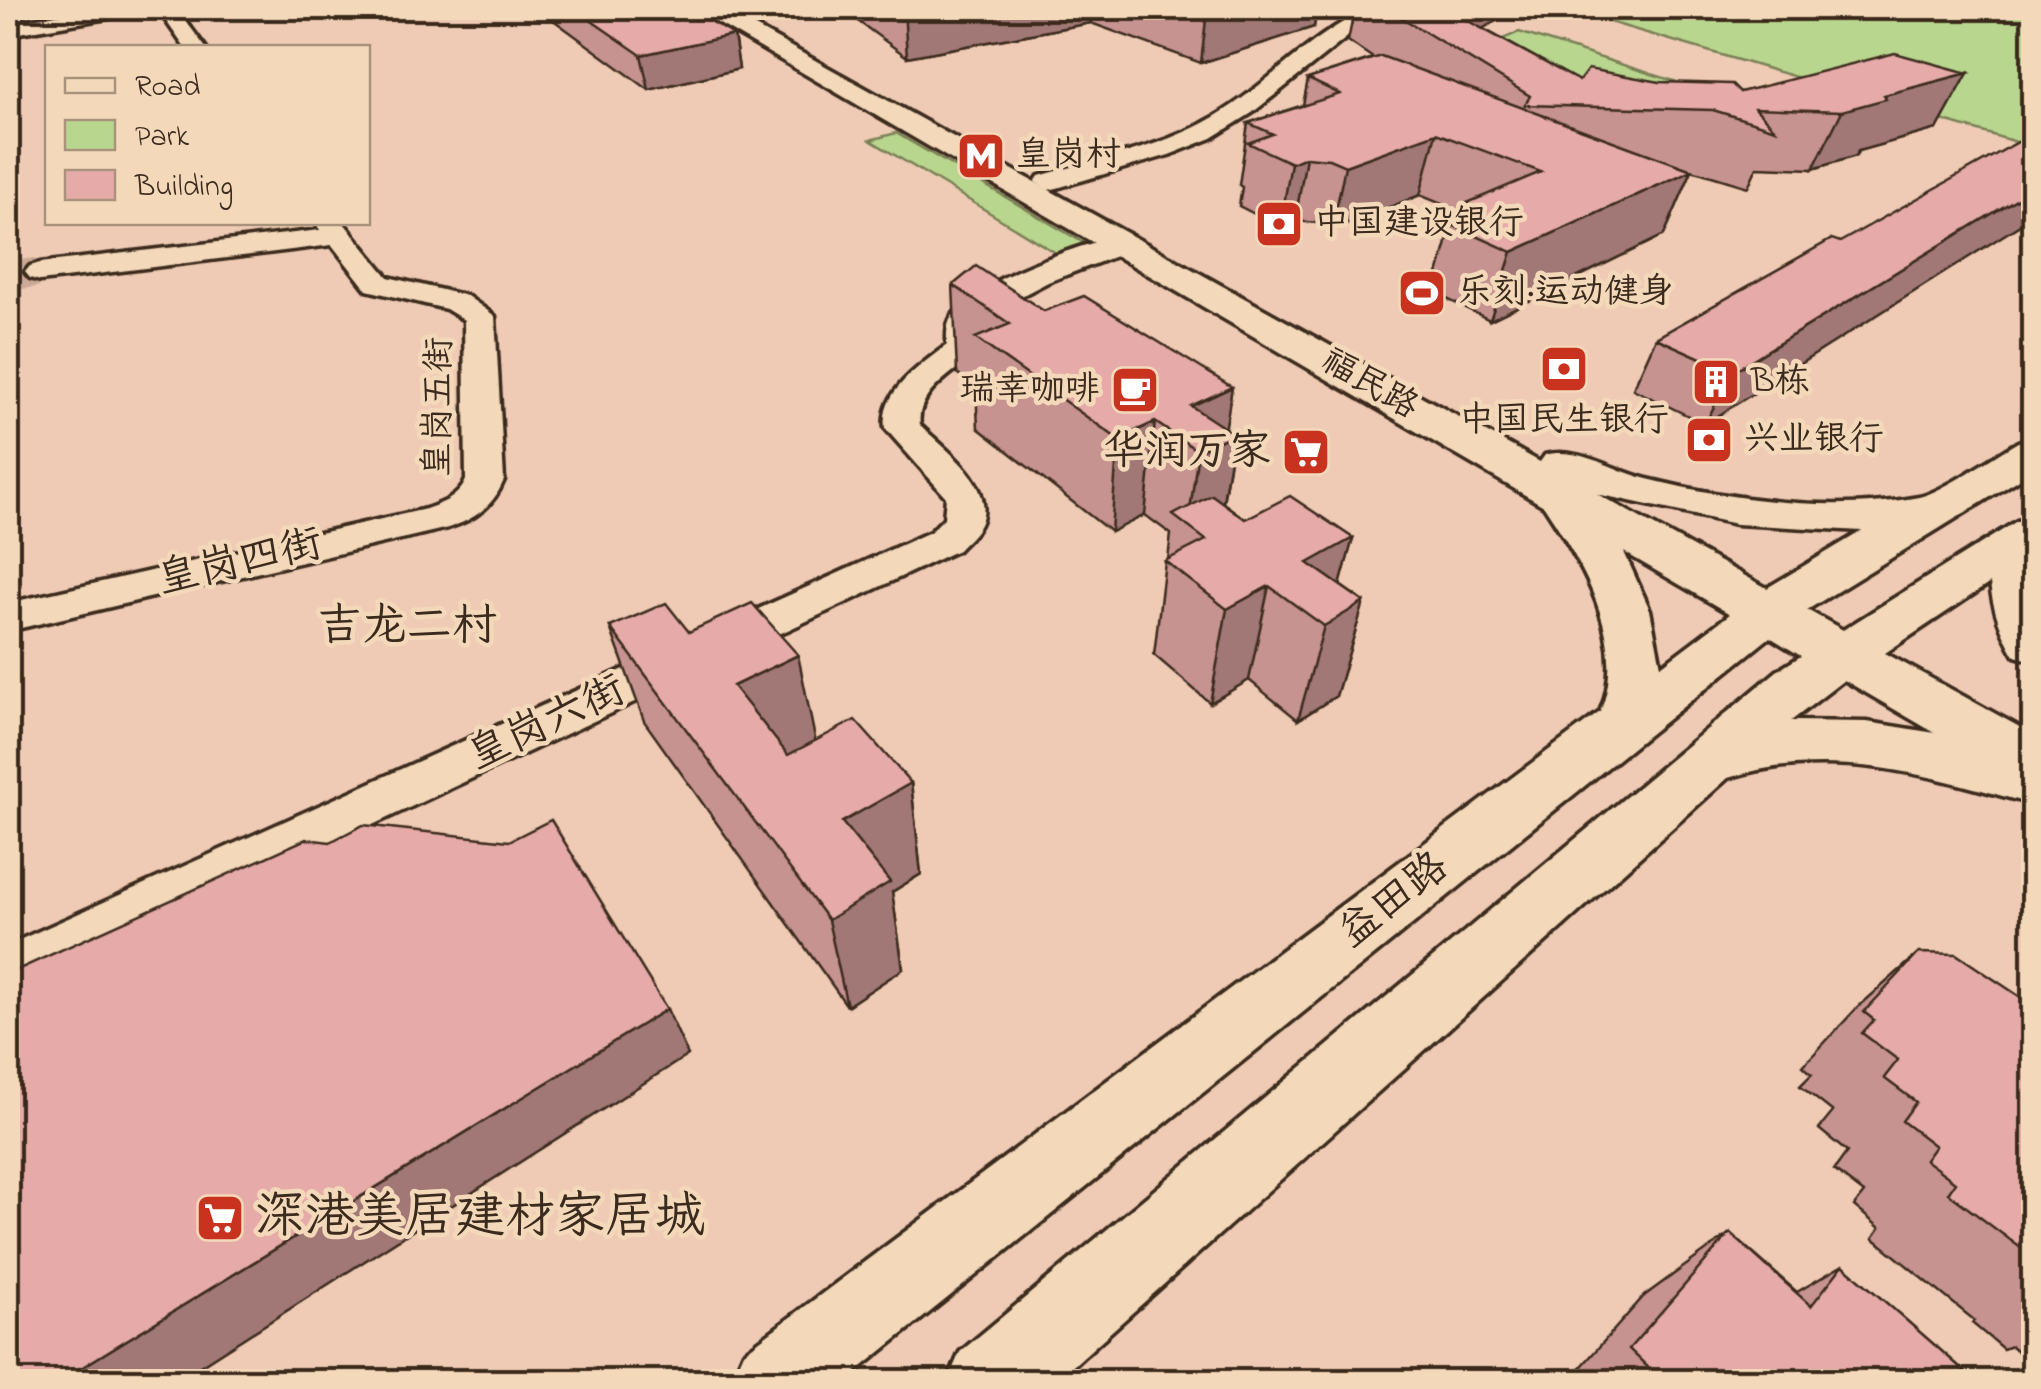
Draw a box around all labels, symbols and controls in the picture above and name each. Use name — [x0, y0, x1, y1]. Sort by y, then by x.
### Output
legend — [45, 45, 370, 225]
text: Road — [135, 66, 200, 110]
text: Park — [135, 116, 190, 160]
metro station icon: 皇岗村 — [955, 130, 1007, 182]
place label: 皇岗村 — [1016, 131, 1121, 182]
text: Building — [134, 166, 233, 210]
bank icon: 中国建设银行 — [1253, 198, 1305, 250]
place label: 中国建设银行 — [1314, 199, 1524, 250]
sports icon: 乐刻·运动健身 — [1396, 267, 1448, 319]
place label: 乐刻·运动健身 — [1457, 268, 1674, 319]
street label: 皇岗五街 — [413, 337, 467, 477]
street label: 福民路 — [1311, 337, 1427, 433]
bank icon: 中国民生银行 — [1538, 343, 1590, 395]
building icon: B栋 — [1690, 356, 1742, 408]
place label: B栋 — [1750, 357, 1810, 408]
cafe icon: 瑞幸咖啡 — [1109, 364, 1161, 416]
place label: 瑞幸咖啡 — [960, 365, 1100, 416]
place label: 中国民生银行 — [1459, 396, 1669, 447]
bank icon: 兴业银行 — [1683, 414, 1735, 466]
place label: 兴业银行 — [1744, 415, 1884, 466]
place label: 华润万家 — [1103, 422, 1271, 483]
supermarket icon: 华润万家 — [1280, 426, 1332, 478]
street label: 皇岗四街 — [151, 514, 329, 612]
district label: 吉龙二村 — [317, 595, 497, 661]
street label: 皇岗六街 — [458, 661, 636, 787]
street label: 益田路 — [1326, 838, 1462, 964]
place label: 深港美居建材家居城 — [255, 1182, 705, 1255]
supermarket icon: 深港美居建材家居城 — [194, 1192, 246, 1244]

